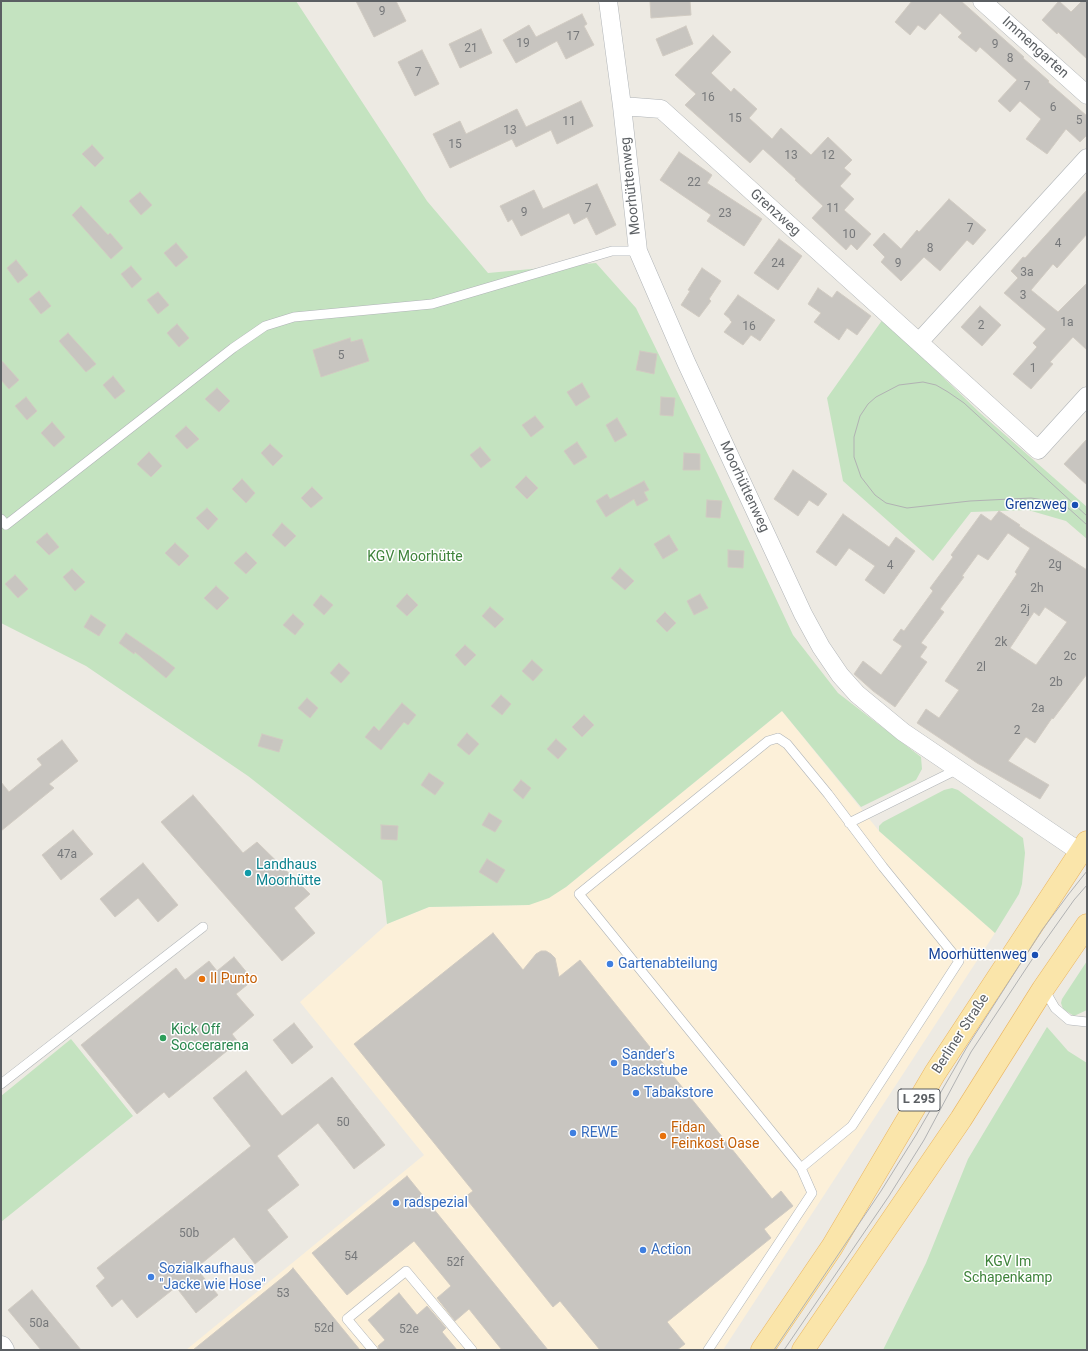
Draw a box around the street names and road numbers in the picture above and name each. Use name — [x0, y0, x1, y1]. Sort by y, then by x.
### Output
street label: Immengarten — [998, 14, 1072, 82]
street label: Moorhüttenweg — [617, 136, 645, 236]
street label: Grenzweg — [746, 186, 804, 240]
street label: Moorhüttenweg — [716, 439, 772, 535]
street label: Berliner Straße — [929, 991, 993, 1077]
road number: L 295 — [898, 1089, 940, 1111]

